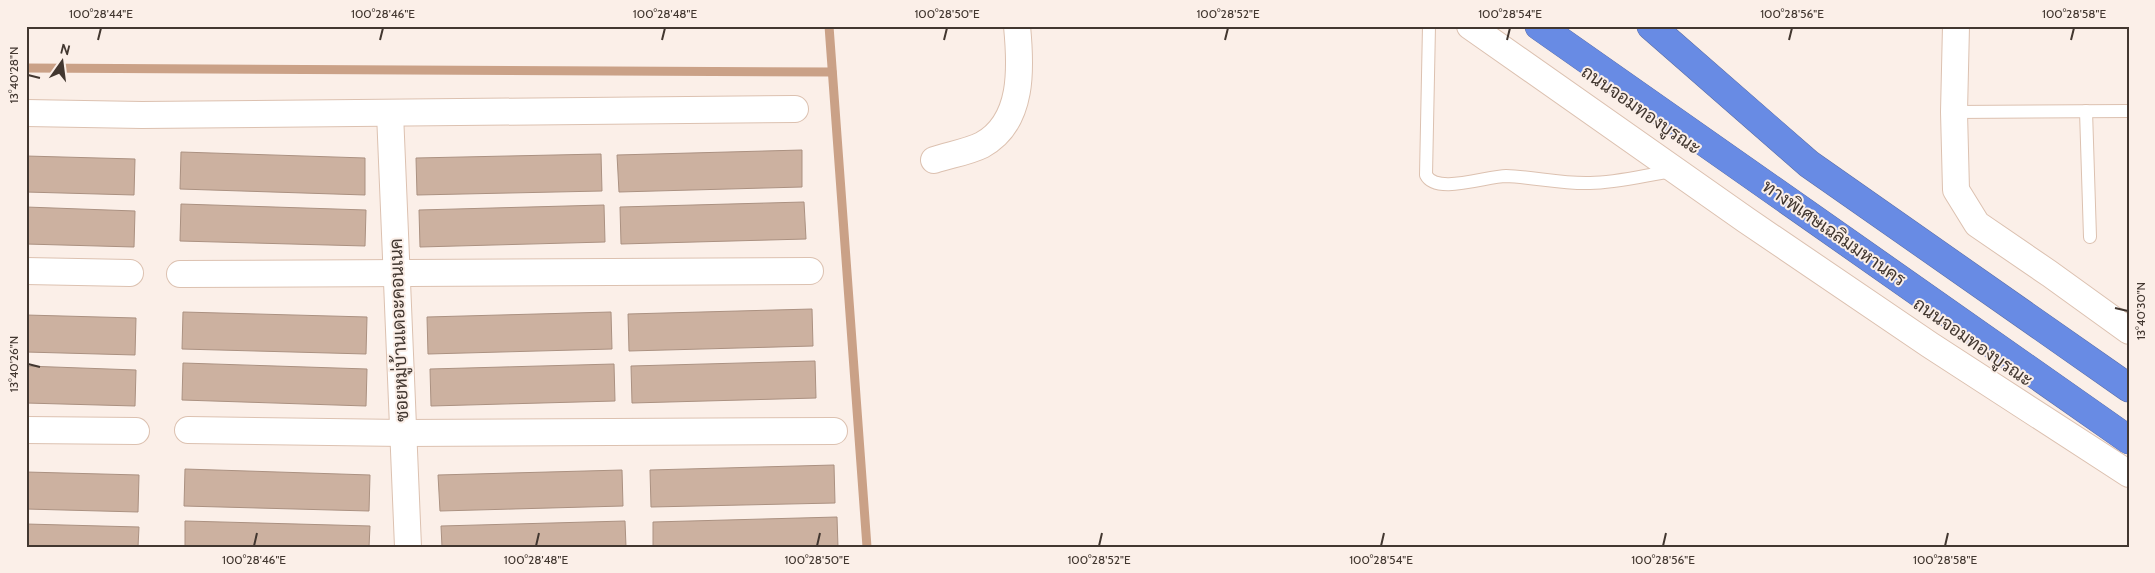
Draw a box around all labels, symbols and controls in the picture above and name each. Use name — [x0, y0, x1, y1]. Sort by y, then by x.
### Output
text: 100°28'44"E — [69, 6, 133, 21]
text: 100°28'46"E — [351, 6, 415, 21]
text: 100°28'48"E — [633, 6, 697, 21]
text: 100°28'50"E — [914, 6, 980, 21]
text: 100°28'52"E — [1196, 6, 1260, 21]
text: 100°28'54"E — [1478, 6, 1542, 21]
text: 100°28'56"E — [1760, 6, 1824, 21]
text: 100°28'58"E — [2042, 6, 2106, 21]
north arrow — [38, 38, 88, 88]
text: N — [58, 39, 72, 59]
text: 13°40'28"N — [6, 47, 21, 103]
street label: ถนนจอมทองบูรณะ — [1576, 61, 1705, 161]
street label: ทางพิเศษเฉลิมมหานคร — [1758, 175, 1910, 291]
street label: ซอยหมู่บ้านเดอะคอนเนค — [384, 238, 415, 422]
text: 13°40'30"N — [2133, 282, 2148, 340]
street label: ถนนจอมทองบูรณะ — [1908, 293, 2037, 393]
text: 13°40'26"N — [6, 336, 21, 392]
text: 100°28'46"E — [222, 552, 286, 567]
text: 100°28'48"E — [504, 552, 568, 567]
text: 100°28'50"E — [784, 552, 850, 567]
text: 100°28'52"E — [1067, 552, 1131, 567]
text: 100°28'54"E — [1349, 552, 1413, 567]
text: 100°28'56"E — [1631, 552, 1695, 567]
text: 100°28'58"E — [1913, 552, 1977, 567]

